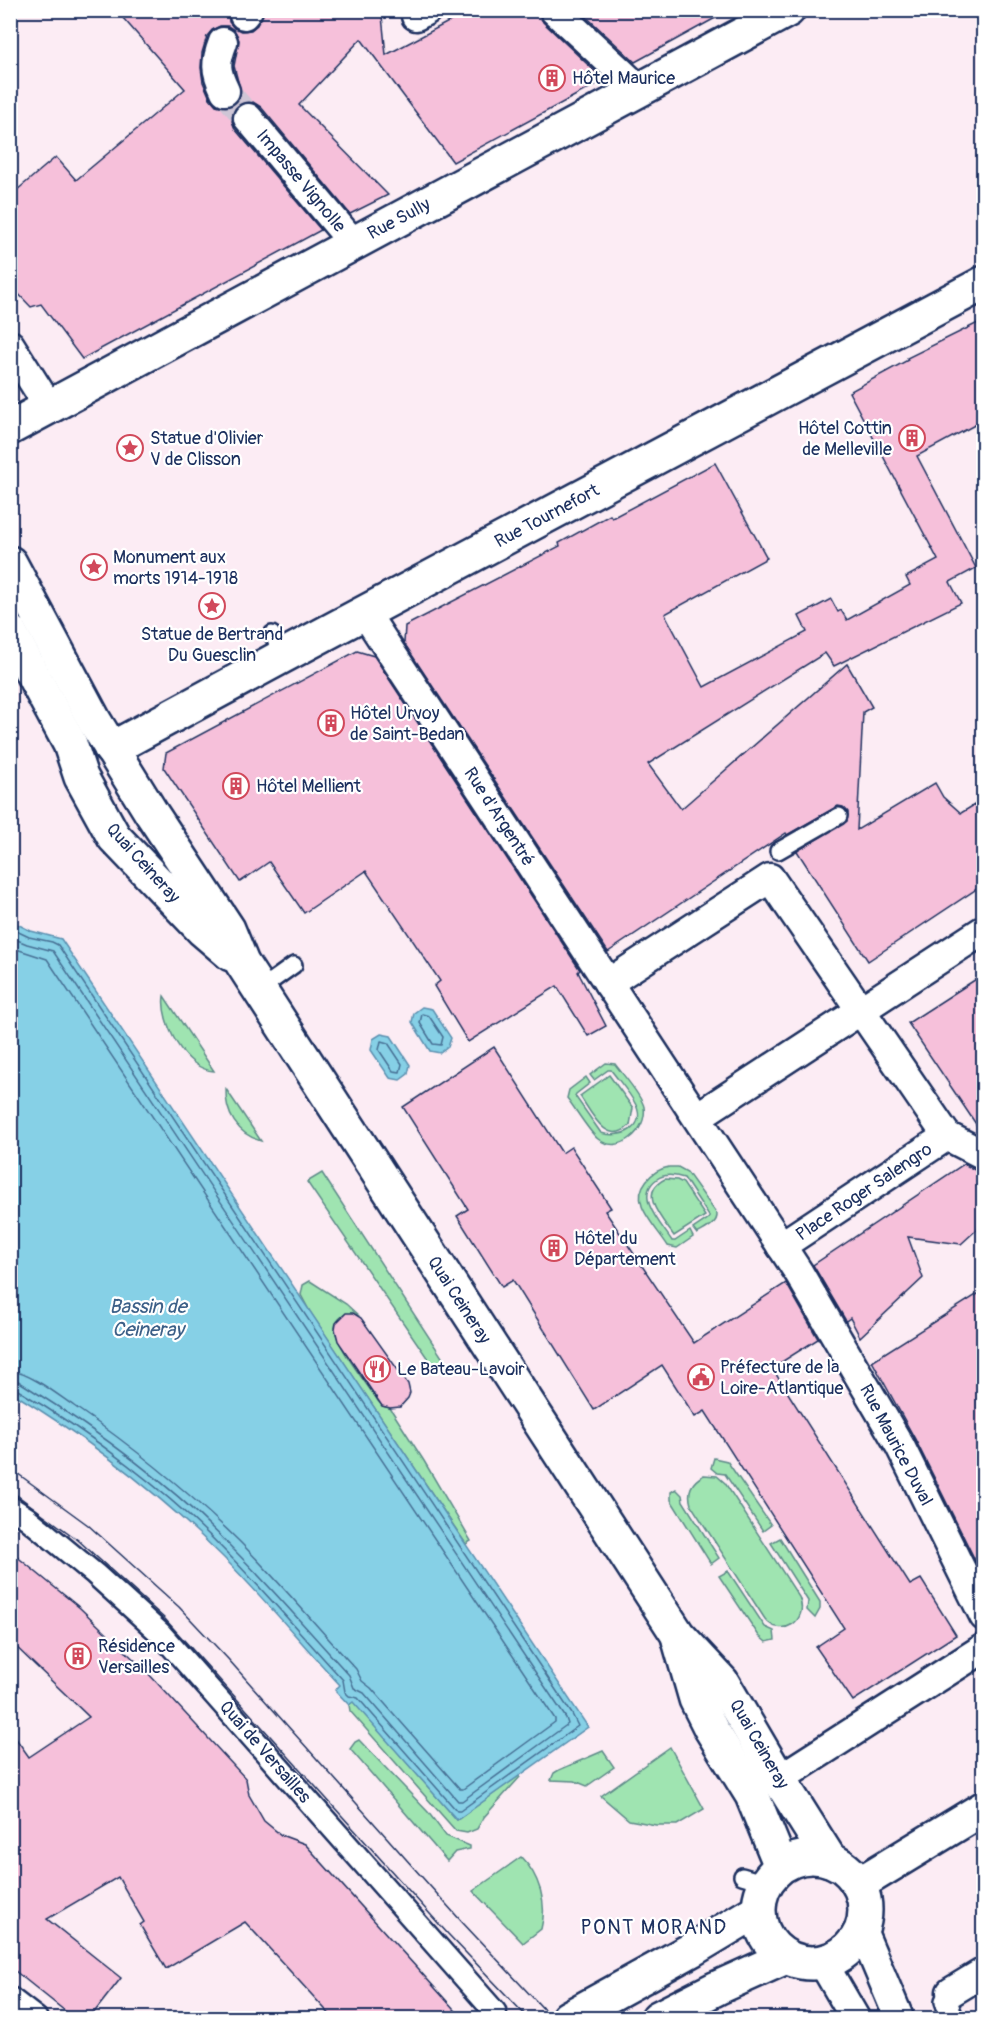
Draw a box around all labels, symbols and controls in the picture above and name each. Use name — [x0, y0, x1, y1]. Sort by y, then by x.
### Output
building icon: Hôtel Maurice — [537, 63, 567, 93]
place label: Hôtel Maurice — [572, 67, 675, 90]
street label: Impasse Vignolle — [251, 125, 351, 237]
street label: Rue Sully — [364, 193, 435, 245]
place label: Hôtel Cottin de Melleville — [798, 417, 892, 461]
building icon: Hôtel Cottin de Melleville — [897, 423, 927, 453]
place label: Statue d'Olivier V de Clisson — [150, 427, 264, 471]
place icon: Statue d'Olivier V de Clisson — [115, 433, 145, 463]
street label: Rue Tournefort — [491, 478, 604, 553]
place label: Monument aux morts 1914-1918 — [113, 546, 238, 590]
place icon: Monument aux morts 1914-1918 — [79, 552, 109, 582]
place icon: Statue de Bertrand Du Guesclin — [197, 591, 227, 621]
place label: Statue de Bertrand Du Guesclin — [141, 623, 283, 667]
place label: Hôtel Urvoy de Saint-Bedan — [350, 702, 465, 746]
building icon: Hôtel Urvoy de Saint-Bedan — [316, 708, 346, 738]
street label: Rue d'Argentré — [458, 763, 540, 871]
building icon: Hôtel Mellient — [221, 771, 251, 801]
place label: Hôtel Mellient — [256, 775, 362, 798]
street label: Quai Ceineray — [101, 818, 185, 908]
street label: Place Roger Salengro — [791, 1138, 937, 1246]
place label: Hôtel du Département — [574, 1227, 677, 1271]
building icon: Hôtel du Département — [539, 1233, 569, 1263]
street label: Quai Ceineray — [422, 1252, 496, 1348]
water label: Bassin de Ceineray — [109, 1294, 189, 1342]
restaurant icon: Le Bateau-Lavoir — [362, 1354, 392, 1384]
place label: Préfecture de la Loire-Atlantique — [720, 1356, 844, 1400]
place label: Le Bateau-Lavoir — [397, 1358, 525, 1381]
public building icon: Préfecture de la Loire-Atlantique — [686, 1362, 716, 1392]
street label: Rue Maurice Duval — [854, 1380, 938, 1510]
place label: Résidence Versailles — [98, 1635, 175, 1679]
building icon: Résidence Versailles — [63, 1641, 93, 1671]
street label: Quai Ceineray — [724, 1695, 794, 1793]
street label: Quai de Versailles — [214, 1696, 316, 1808]
district label: PONT MORAND — [581, 1915, 727, 1940]

